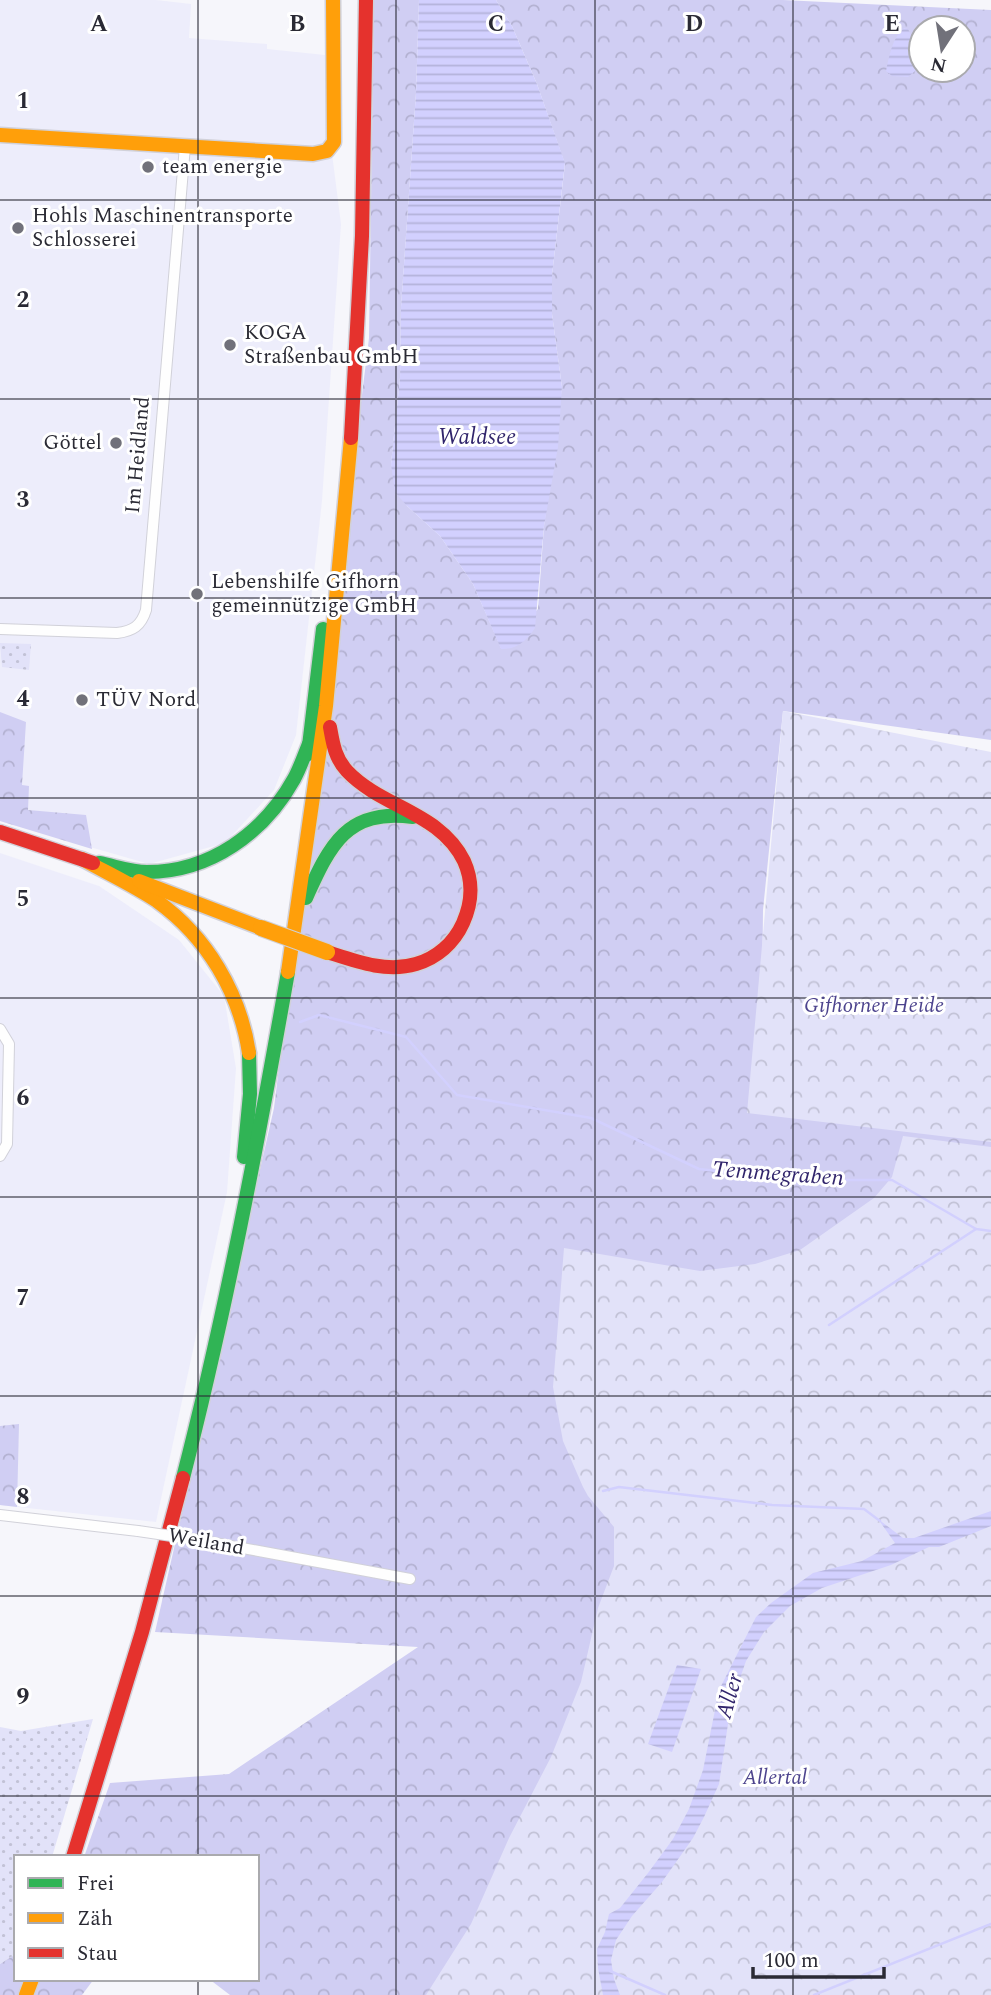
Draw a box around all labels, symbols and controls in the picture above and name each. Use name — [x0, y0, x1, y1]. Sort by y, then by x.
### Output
text: A — [90, 7, 108, 42]
text: B — [289, 7, 305, 42]
text: C — [488, 7, 504, 42]
text: D — [685, 7, 703, 42]
text: E — [884, 7, 900, 42]
north arrow — [907, 14, 977, 84]
text: N — [928, 48, 949, 80]
text: 1 — [17, 84, 29, 119]
place label: team energie — [162, 151, 282, 183]
marker: team energie — [140, 159, 156, 175]
place label: Hohls Maschinentransporte Schlosserei — [32, 200, 293, 256]
marker: Hohls Maschinentransporte Schlosserei — [10, 220, 26, 236]
text: 2 — [17, 283, 30, 318]
place label: KOGA Straßenbau GmbH — [244, 317, 419, 373]
marker: KOGA Straßenbau GmbH — [222, 337, 238, 353]
street label: Im Heidland — [117, 395, 159, 515]
water label: Waldsee — [438, 420, 516, 455]
place label: Göttel — [43, 427, 102, 459]
marker: Göttel — [108, 435, 124, 451]
text: 3 — [17, 483, 30, 518]
place label: Lebenshilfe Gifhorn gemeinnützige GmbH — [211, 566, 417, 622]
marker: Lebenshilfe Gifhorn gemeinnützige GmbH — [189, 586, 205, 602]
text: 4 — [17, 682, 30, 717]
place label: TÜV Nord — [96, 684, 196, 716]
marker: TÜV Nord — [74, 692, 90, 708]
text: 5 — [17, 882, 29, 917]
park label: Gifhorner Heide — [804, 990, 944, 1022]
text: 6 — [17, 1081, 30, 1116]
water label: Temmegraben — [711, 1152, 845, 1196]
text: 7 — [17, 1281, 29, 1316]
text: 8 — [17, 1480, 29, 1515]
street label: Weiland — [165, 1520, 247, 1564]
water label: Aller — [707, 1668, 753, 1724]
text: 9 — [17, 1680, 30, 1715]
park label: Allertal — [742, 1762, 808, 1794]
legend — [14, 1855, 259, 1981]
text: Frei — [77, 1868, 114, 1900]
text: Zäh — [77, 1903, 113, 1935]
scale bar — [753, 1936, 884, 1980]
text: Stau — [77, 1938, 118, 1970]
text: 100 m — [764, 1945, 819, 1977]

